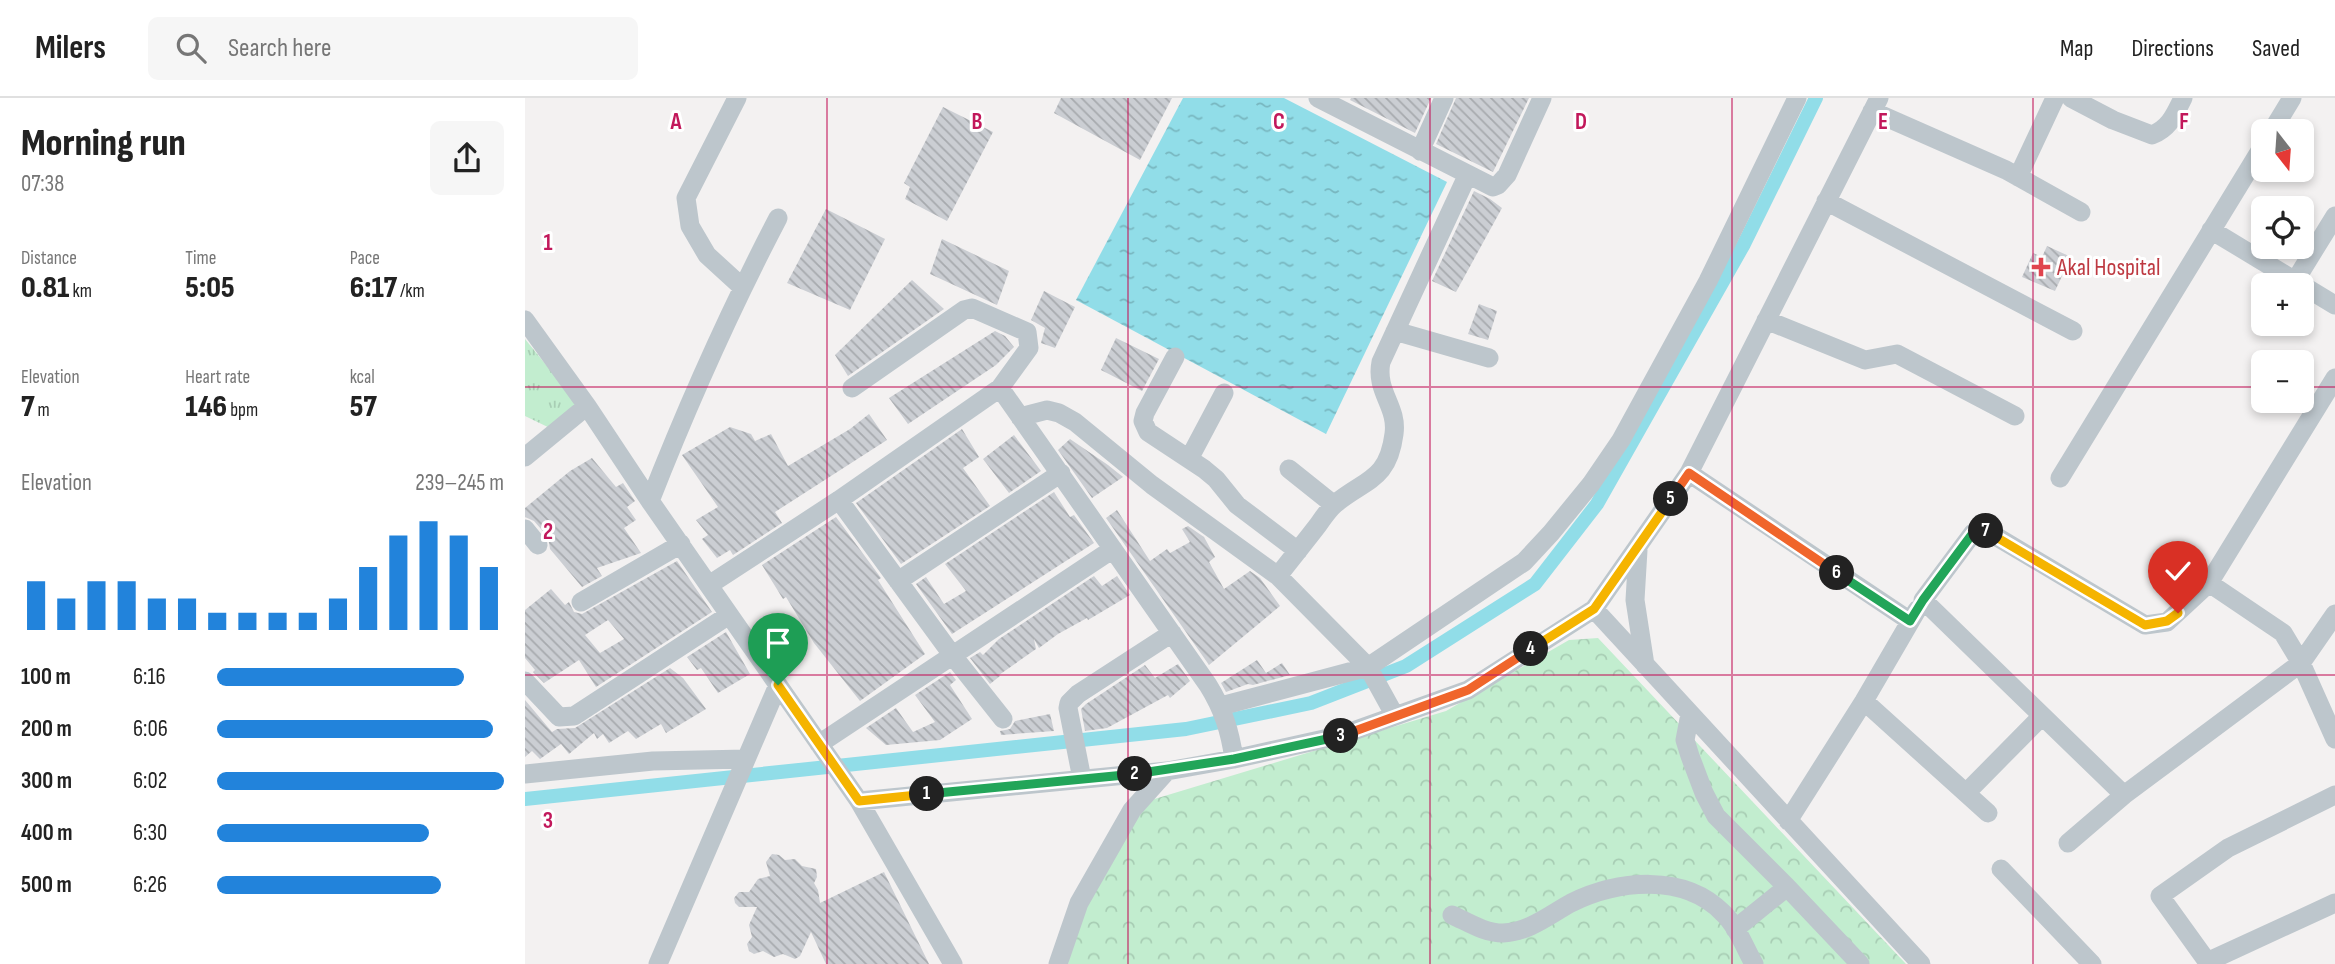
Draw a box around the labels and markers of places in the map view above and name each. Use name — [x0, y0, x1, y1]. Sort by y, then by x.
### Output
place label: Akal Hospital — [2056, 253, 2160, 282]
marker: Akal Hospital — [2031, 257, 2051, 277]
pin: 5 — [1653, 482, 1689, 516]
pin: 7 — [1969, 514, 2003, 548]
pin — [2148, 541, 2208, 613]
pin: 6 — [1819, 556, 1855, 590]
pin — [748, 613, 808, 685]
pin: 4 — [1513, 632, 1549, 666]
pin: 3 — [1323, 718, 1359, 754]
pin: 2 — [1117, 756, 1153, 792]
pin: 1 — [909, 776, 945, 812]

